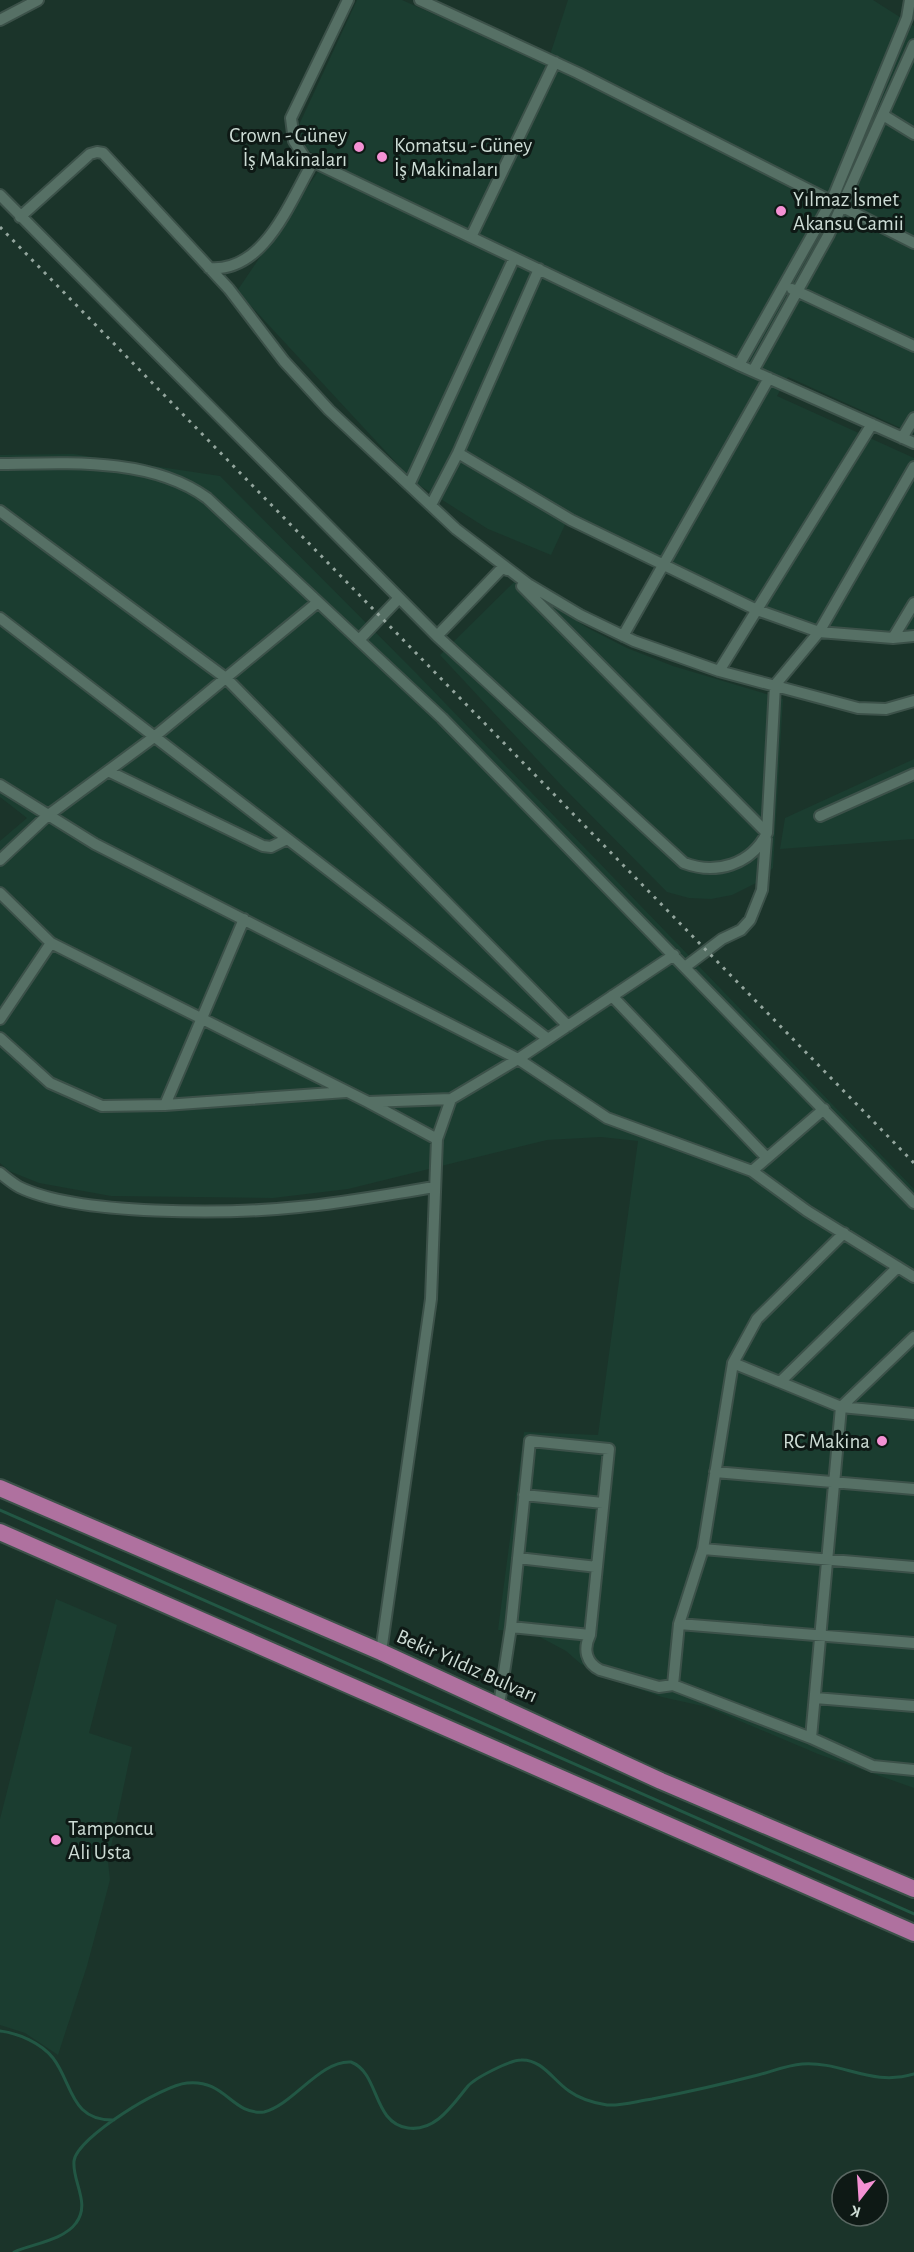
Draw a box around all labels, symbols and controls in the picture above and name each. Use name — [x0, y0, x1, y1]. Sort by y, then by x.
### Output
place label: Crown - Güney İş Makinaları — [229, 125, 347, 170]
place label: Komatsu - Güney İş Makinaları — [394, 135, 532, 180]
marker: Crown - Güney İş Makinaları — [352, 140, 366, 154]
marker: Komatsu - Güney İş Makinaları — [375, 150, 389, 164]
place label: Yılmaz İsmet Akansu Camii — [793, 188, 904, 234]
marker: Yılmaz İsmet Akansu Camii — [774, 204, 788, 218]
place label: RC Makina — [783, 1431, 870, 1452]
marker: RC Makina — [875, 1434, 889, 1448]
street label: Bekir Yıldız Bulvarı — [393, 1626, 541, 1706]
place label: Tamponcu Ali Usta — [68, 1818, 154, 1863]
marker: Tamponcu Ali Usta — [49, 1833, 63, 1847]
north arrow — [830, 2168, 890, 2228]
text: K — [848, 2202, 863, 2220]

